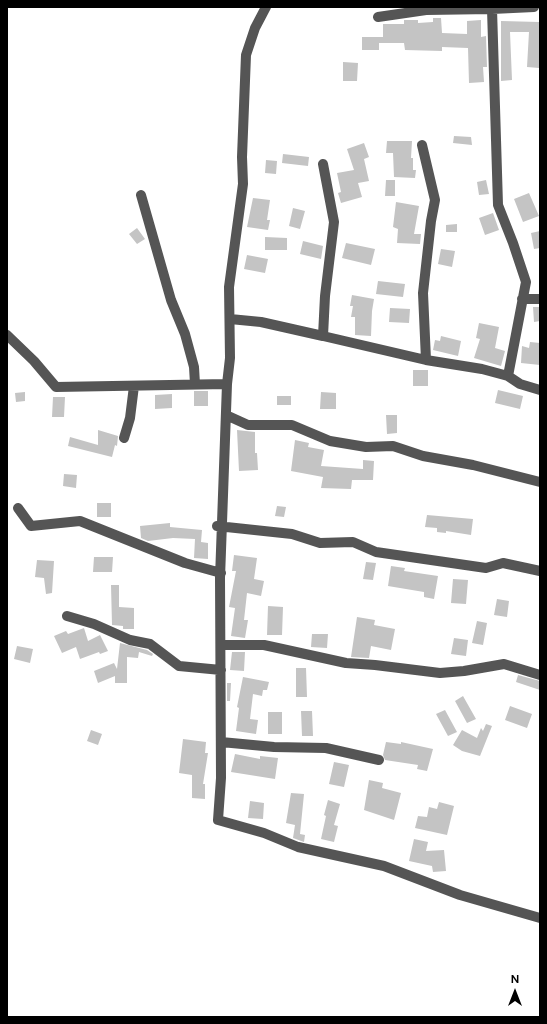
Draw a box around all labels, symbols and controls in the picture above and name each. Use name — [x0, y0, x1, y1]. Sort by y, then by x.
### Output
north arrow — [495, 972, 535, 1012]
text: N — [511, 973, 519, 986]

